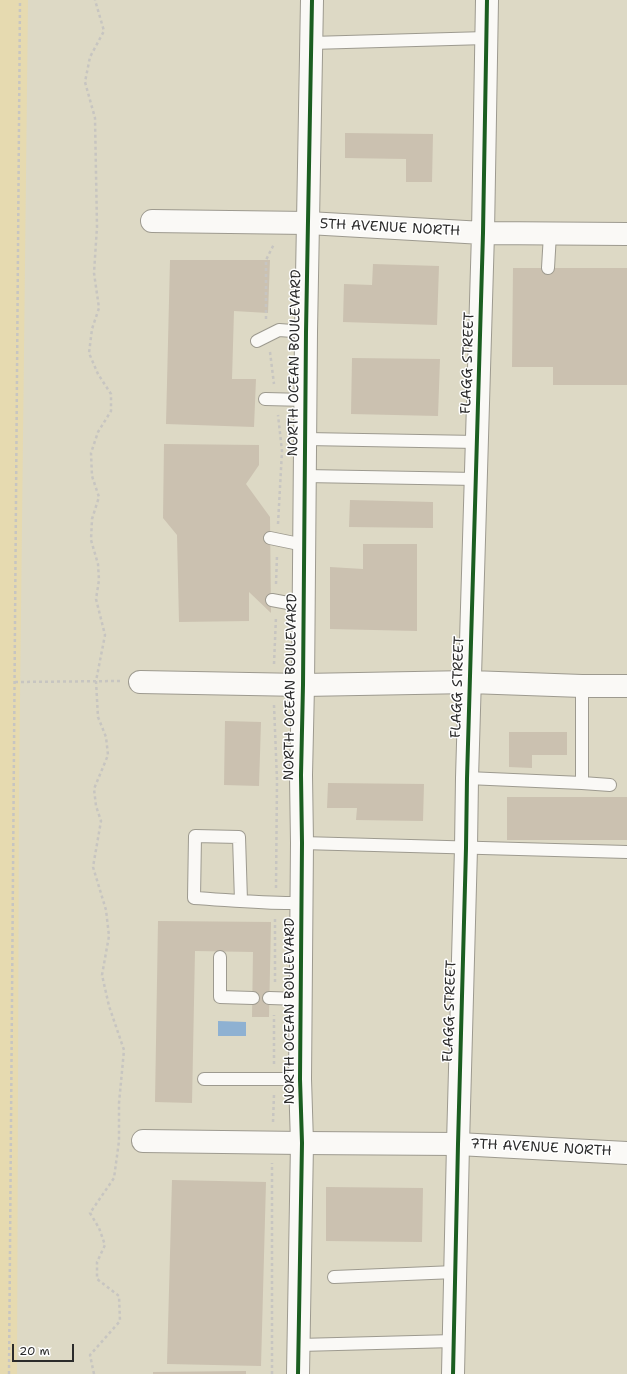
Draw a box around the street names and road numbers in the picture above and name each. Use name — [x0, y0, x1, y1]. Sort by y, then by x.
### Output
street label: 5TH AVENUE NORTH — [319, 216, 461, 240]
street label: NORTH OCEAN BOULEVARD — [285, 269, 305, 457]
street label: FLAGG STREET — [458, 312, 478, 414]
street label: NORTH OCEAN BOULEVARD — [281, 593, 301, 781]
street label: FLAGG STREET — [448, 636, 468, 738]
street label: NORTH OCEAN BOULEVARD — [282, 918, 298, 1104]
street label: FLAGG STREET — [440, 960, 460, 1062]
street label: 7TH AVENUE NORTH — [470, 1136, 612, 1160]

